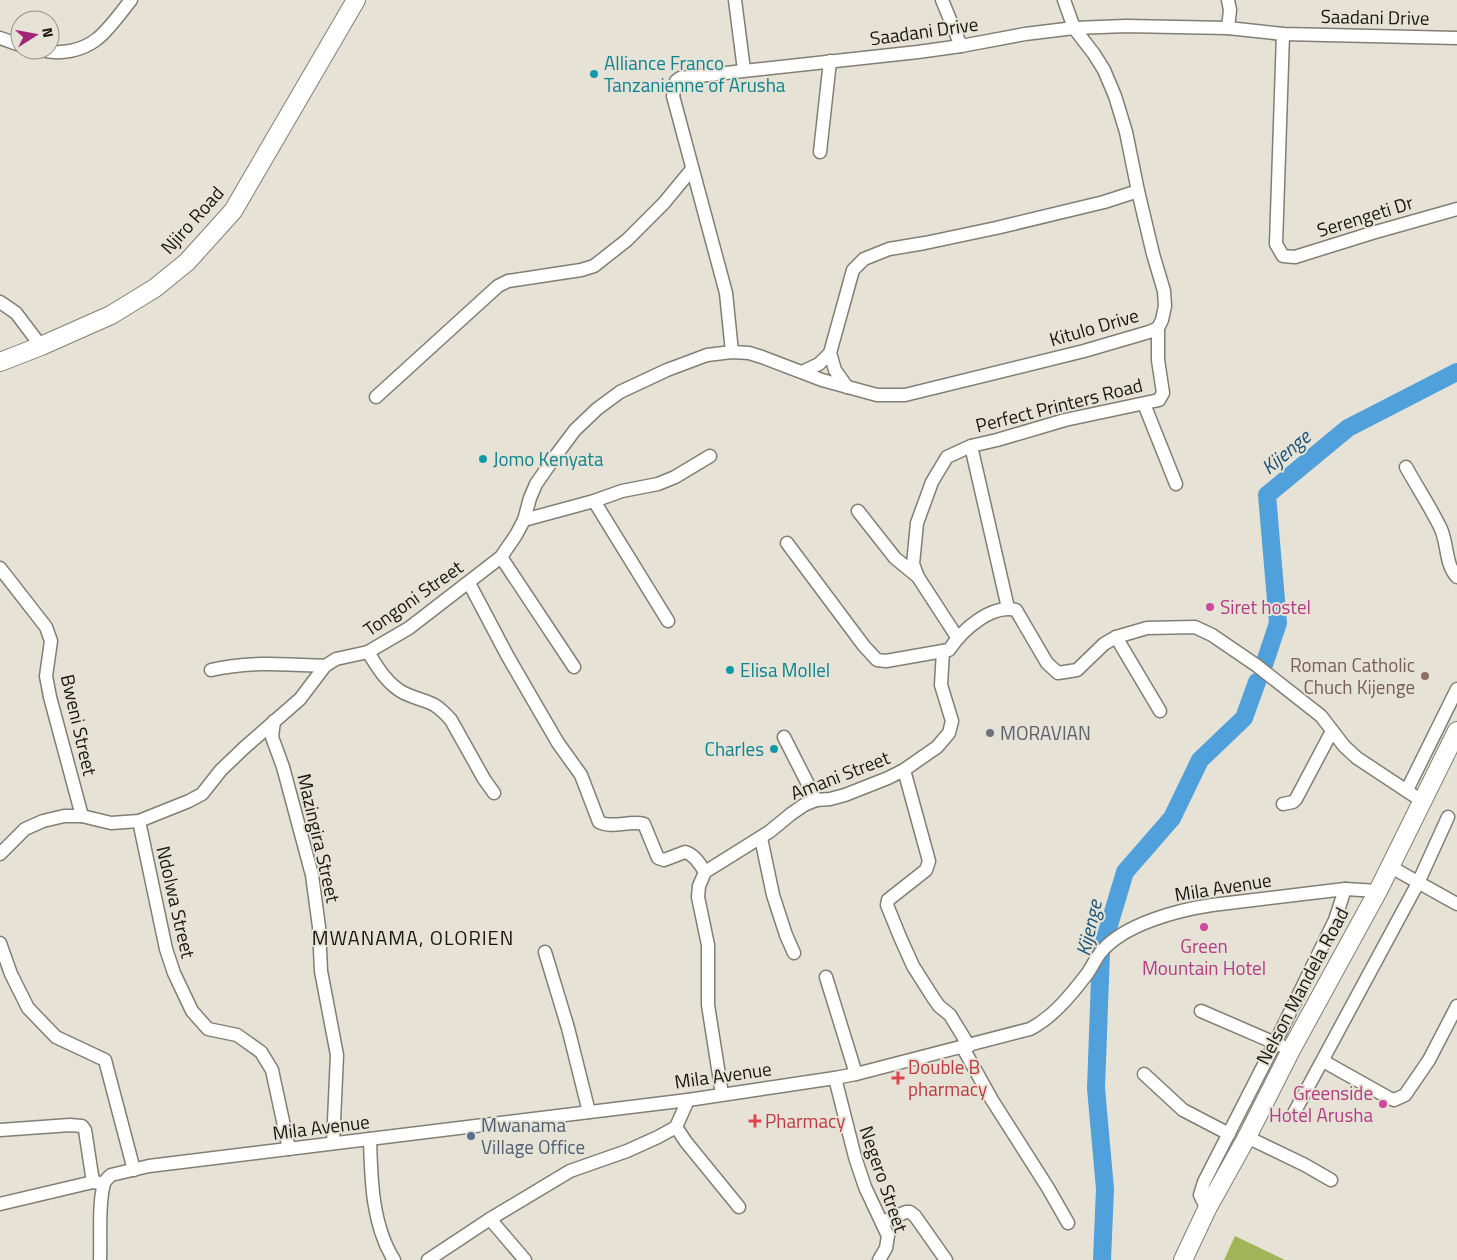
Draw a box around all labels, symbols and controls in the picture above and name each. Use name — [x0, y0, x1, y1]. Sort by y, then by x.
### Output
street label: Saadani Drive — [1320, 1, 1430, 32]
street label: Saadani Drive — [868, 9, 980, 52]
north arrow — [10, 10, 60, 60]
text: N — [37, 26, 59, 39]
place label: Alliance Franco Tanzanienne of Arusha — [604, 48, 786, 99]
marker: Alliance Franco Tanzanienne of Arusha — [588, 68, 600, 80]
street label: Njiro Road — [153, 179, 230, 260]
street label: Serengeti Dr — [1313, 187, 1417, 244]
street label: Kitulo Drive — [1046, 300, 1142, 353]
street label: Perfect Printers Road — [972, 370, 1146, 439]
water label: Kijenge — [1254, 420, 1319, 482]
place label: Jomo Kenyata — [493, 444, 604, 473]
marker: Jomo Kenyata — [477, 453, 489, 465]
street label: Tongoni Street — [357, 552, 469, 643]
place label: Siret hostel — [1220, 592, 1311, 621]
marker: Siret hostel — [1204, 601, 1216, 613]
place label: Roman Catholic Chuch Kijenge — [1290, 650, 1415, 701]
place label: Elisa Mollel — [740, 655, 830, 684]
marker: Elisa Mollel — [724, 664, 736, 676]
marker: Roman Catholic Chuch Kijenge — [1419, 670, 1431, 682]
street label: Bweni Street — [54, 671, 105, 779]
place label: MORAVIAN — [1000, 718, 1091, 747]
marker: MORAVIAN — [984, 727, 996, 739]
place label: Charles — [705, 734, 764, 763]
street label: Amani Street — [786, 742, 894, 807]
marker: Charles — [768, 743, 780, 755]
street label: Mazingira Street — [291, 770, 348, 906]
street label: Ndolwa Street — [150, 843, 204, 961]
street label: Mila Avenue — [1172, 865, 1273, 908]
water label: Kijenge — [1067, 895, 1110, 959]
street label: Nelson Mandela Road — [1248, 902, 1355, 1070]
marker: Green Mountain Hotel — [1198, 921, 1210, 933]
district label: MWANAMA, OLORIEN — [312, 922, 514, 953]
place label: Green Mountain Hotel — [1142, 931, 1266, 982]
place label: Double B pharmacy — [908, 1052, 987, 1103]
street label: Mila Avenue — [673, 1053, 773, 1096]
marker: Double B pharmacy — [892, 1072, 904, 1084]
place label: Greenside Hotel Arusha — [1269, 1078, 1373, 1129]
marker: Greenside Hotel Arusha — [1377, 1098, 1389, 1110]
street label: Mila Avenue — [271, 1106, 371, 1147]
place label: Pharmacy — [765, 1106, 845, 1135]
place label: Mwanama Village Office — [481, 1110, 585, 1161]
marker: Pharmacy — [749, 1115, 761, 1127]
street label: Negero Street — [853, 1121, 916, 1236]
marker: Mwanama Village Office — [465, 1130, 477, 1142]

